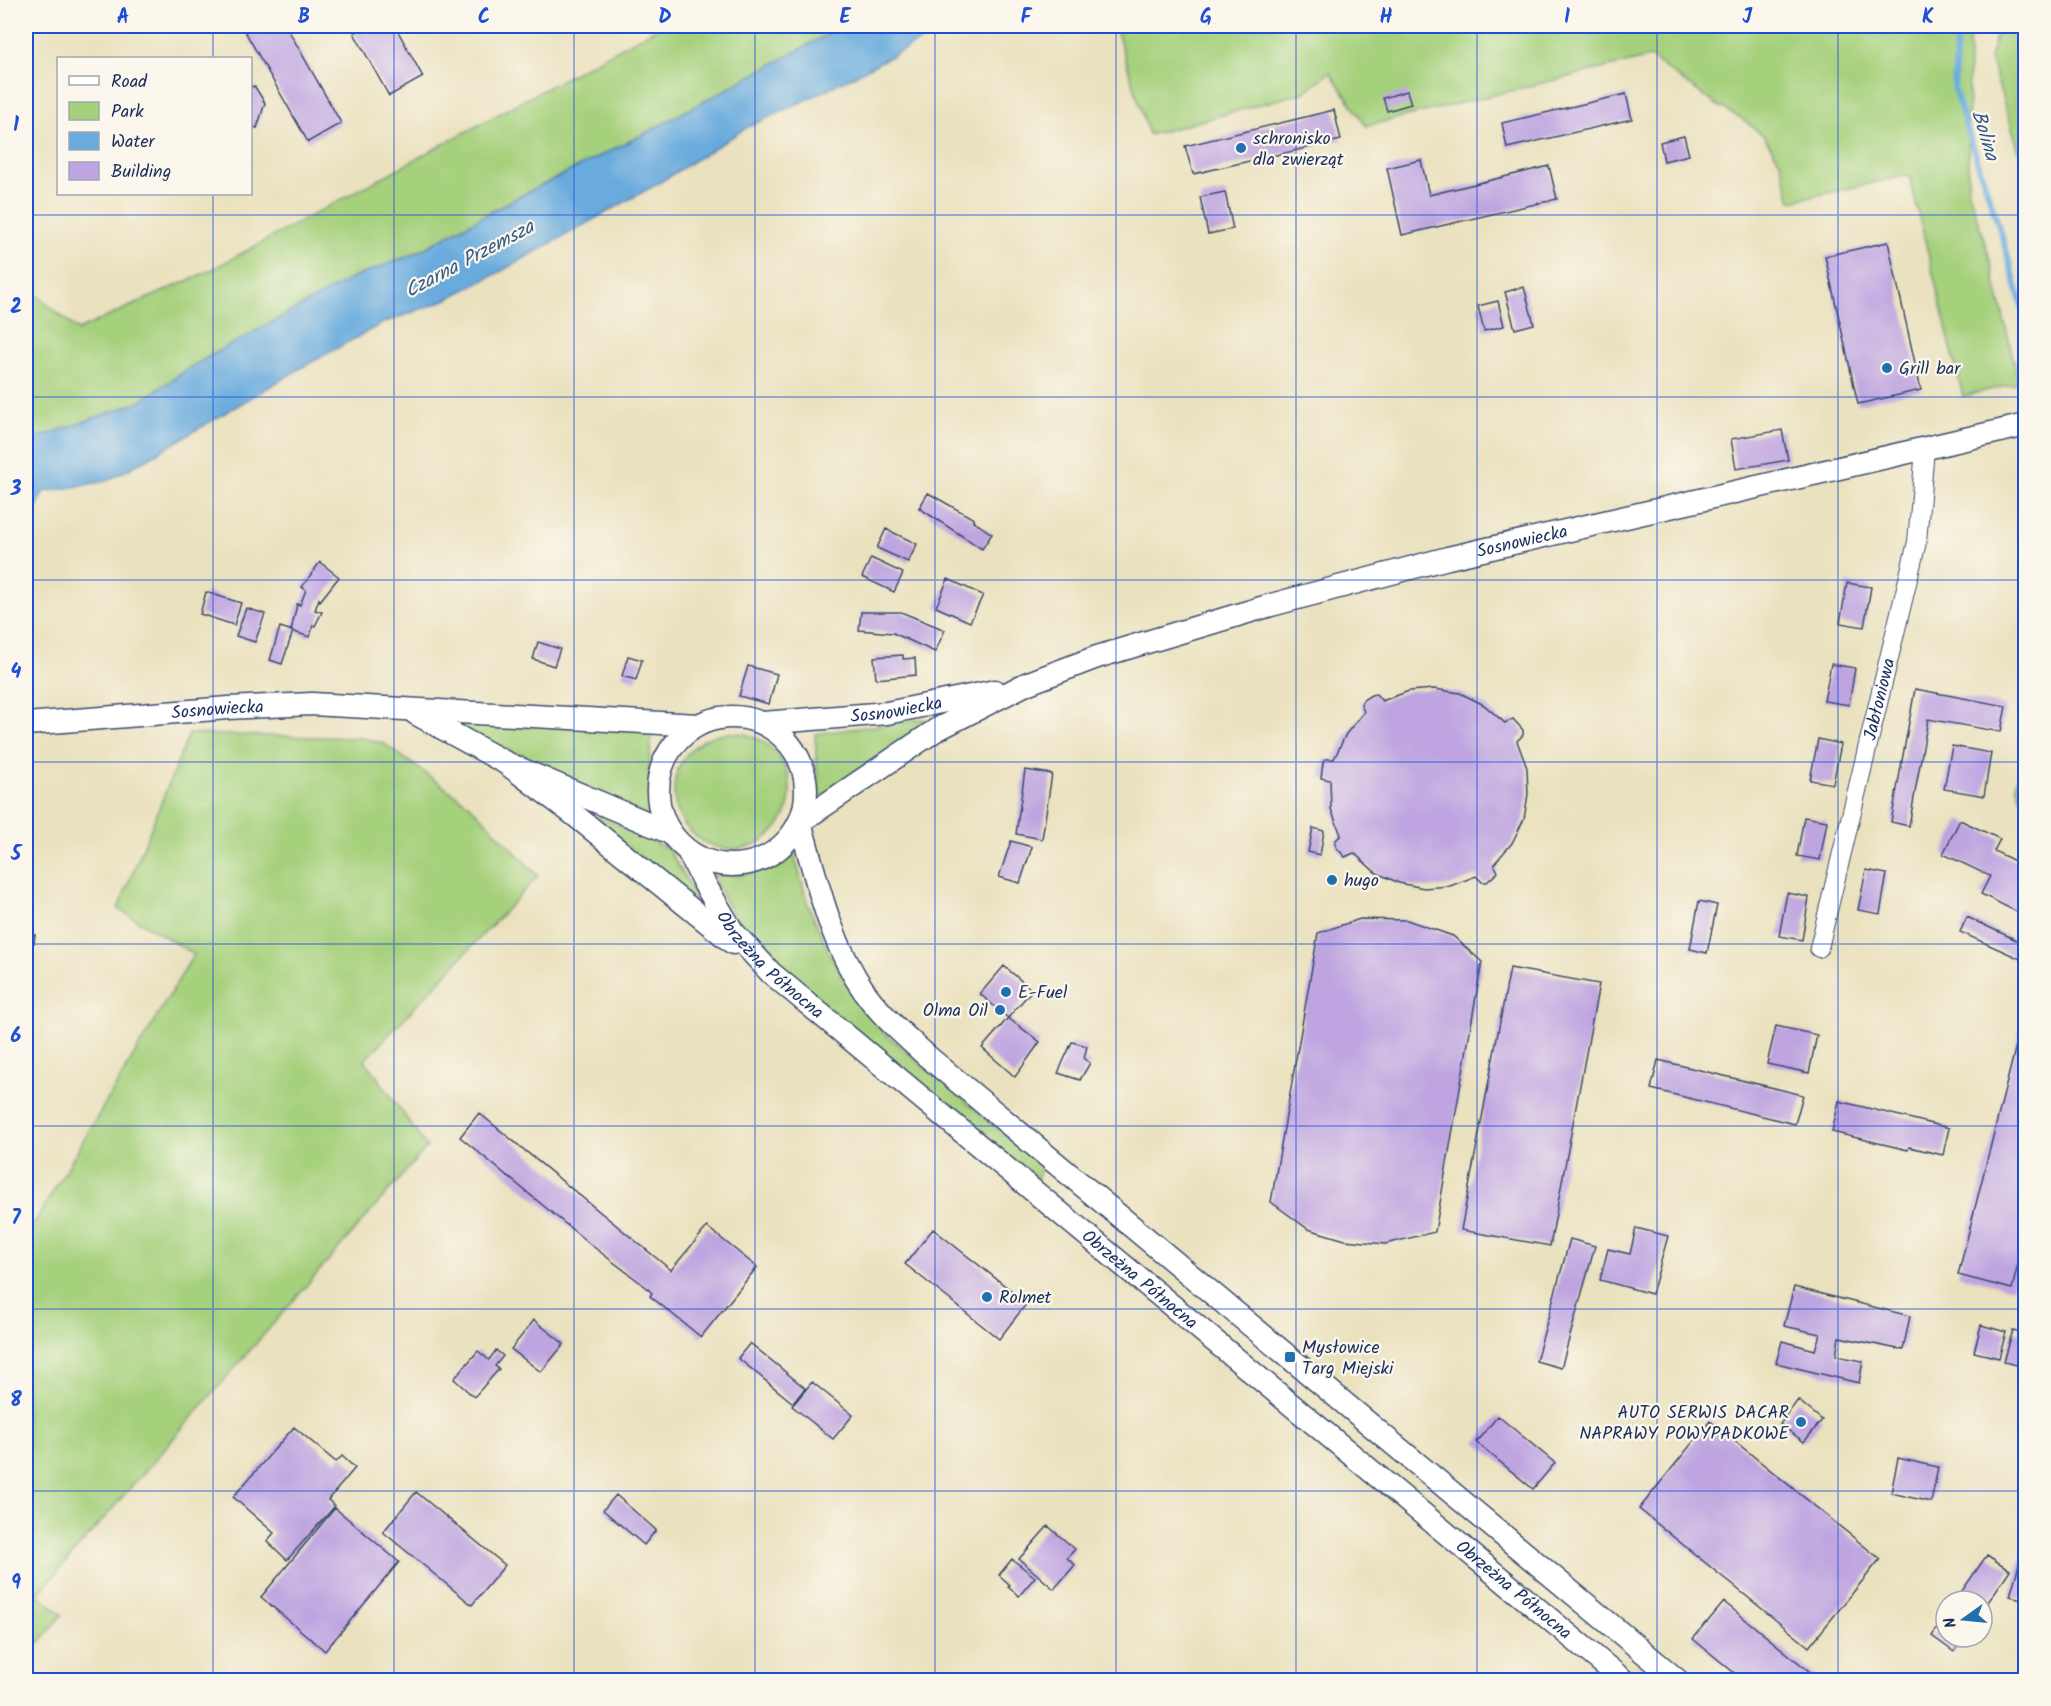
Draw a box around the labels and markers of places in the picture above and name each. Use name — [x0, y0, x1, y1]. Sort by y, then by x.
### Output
place label: schronisko dla zwierząt — [1253, 125, 1345, 175]
marker: schronisko dla zwierząt — [1234, 141, 1248, 155]
place label: Grill bar — [1899, 355, 1961, 384]
marker: Grill bar — [1880, 361, 1894, 375]
place label: hugo — [1344, 867, 1379, 896]
marker: hugo — [1325, 873, 1339, 887]
place label: E-Fuel — [1018, 979, 1068, 1008]
marker: E-Fuel — [999, 985, 1013, 999]
place label: Olma Oil — [923, 997, 989, 1026]
marker: Olma Oil — [993, 1003, 1007, 1017]
place label: Rolmet — [999, 1284, 1053, 1313]
marker: Rolmet — [980, 1290, 994, 1304]
place label: Mysłowice Targ Miejski — [1302, 1334, 1394, 1384]
marker: Mysłowice Targ Miejski — [1283, 1350, 1297, 1364]
place label: AUTO SERWIS DACAR NAPRAWY POWYPADKOWE — [1579, 1399, 1789, 1449]
marker: AUTO SERWIS DACAR NAPRAWY POWYPADKOWE — [1794, 1415, 1808, 1429]

